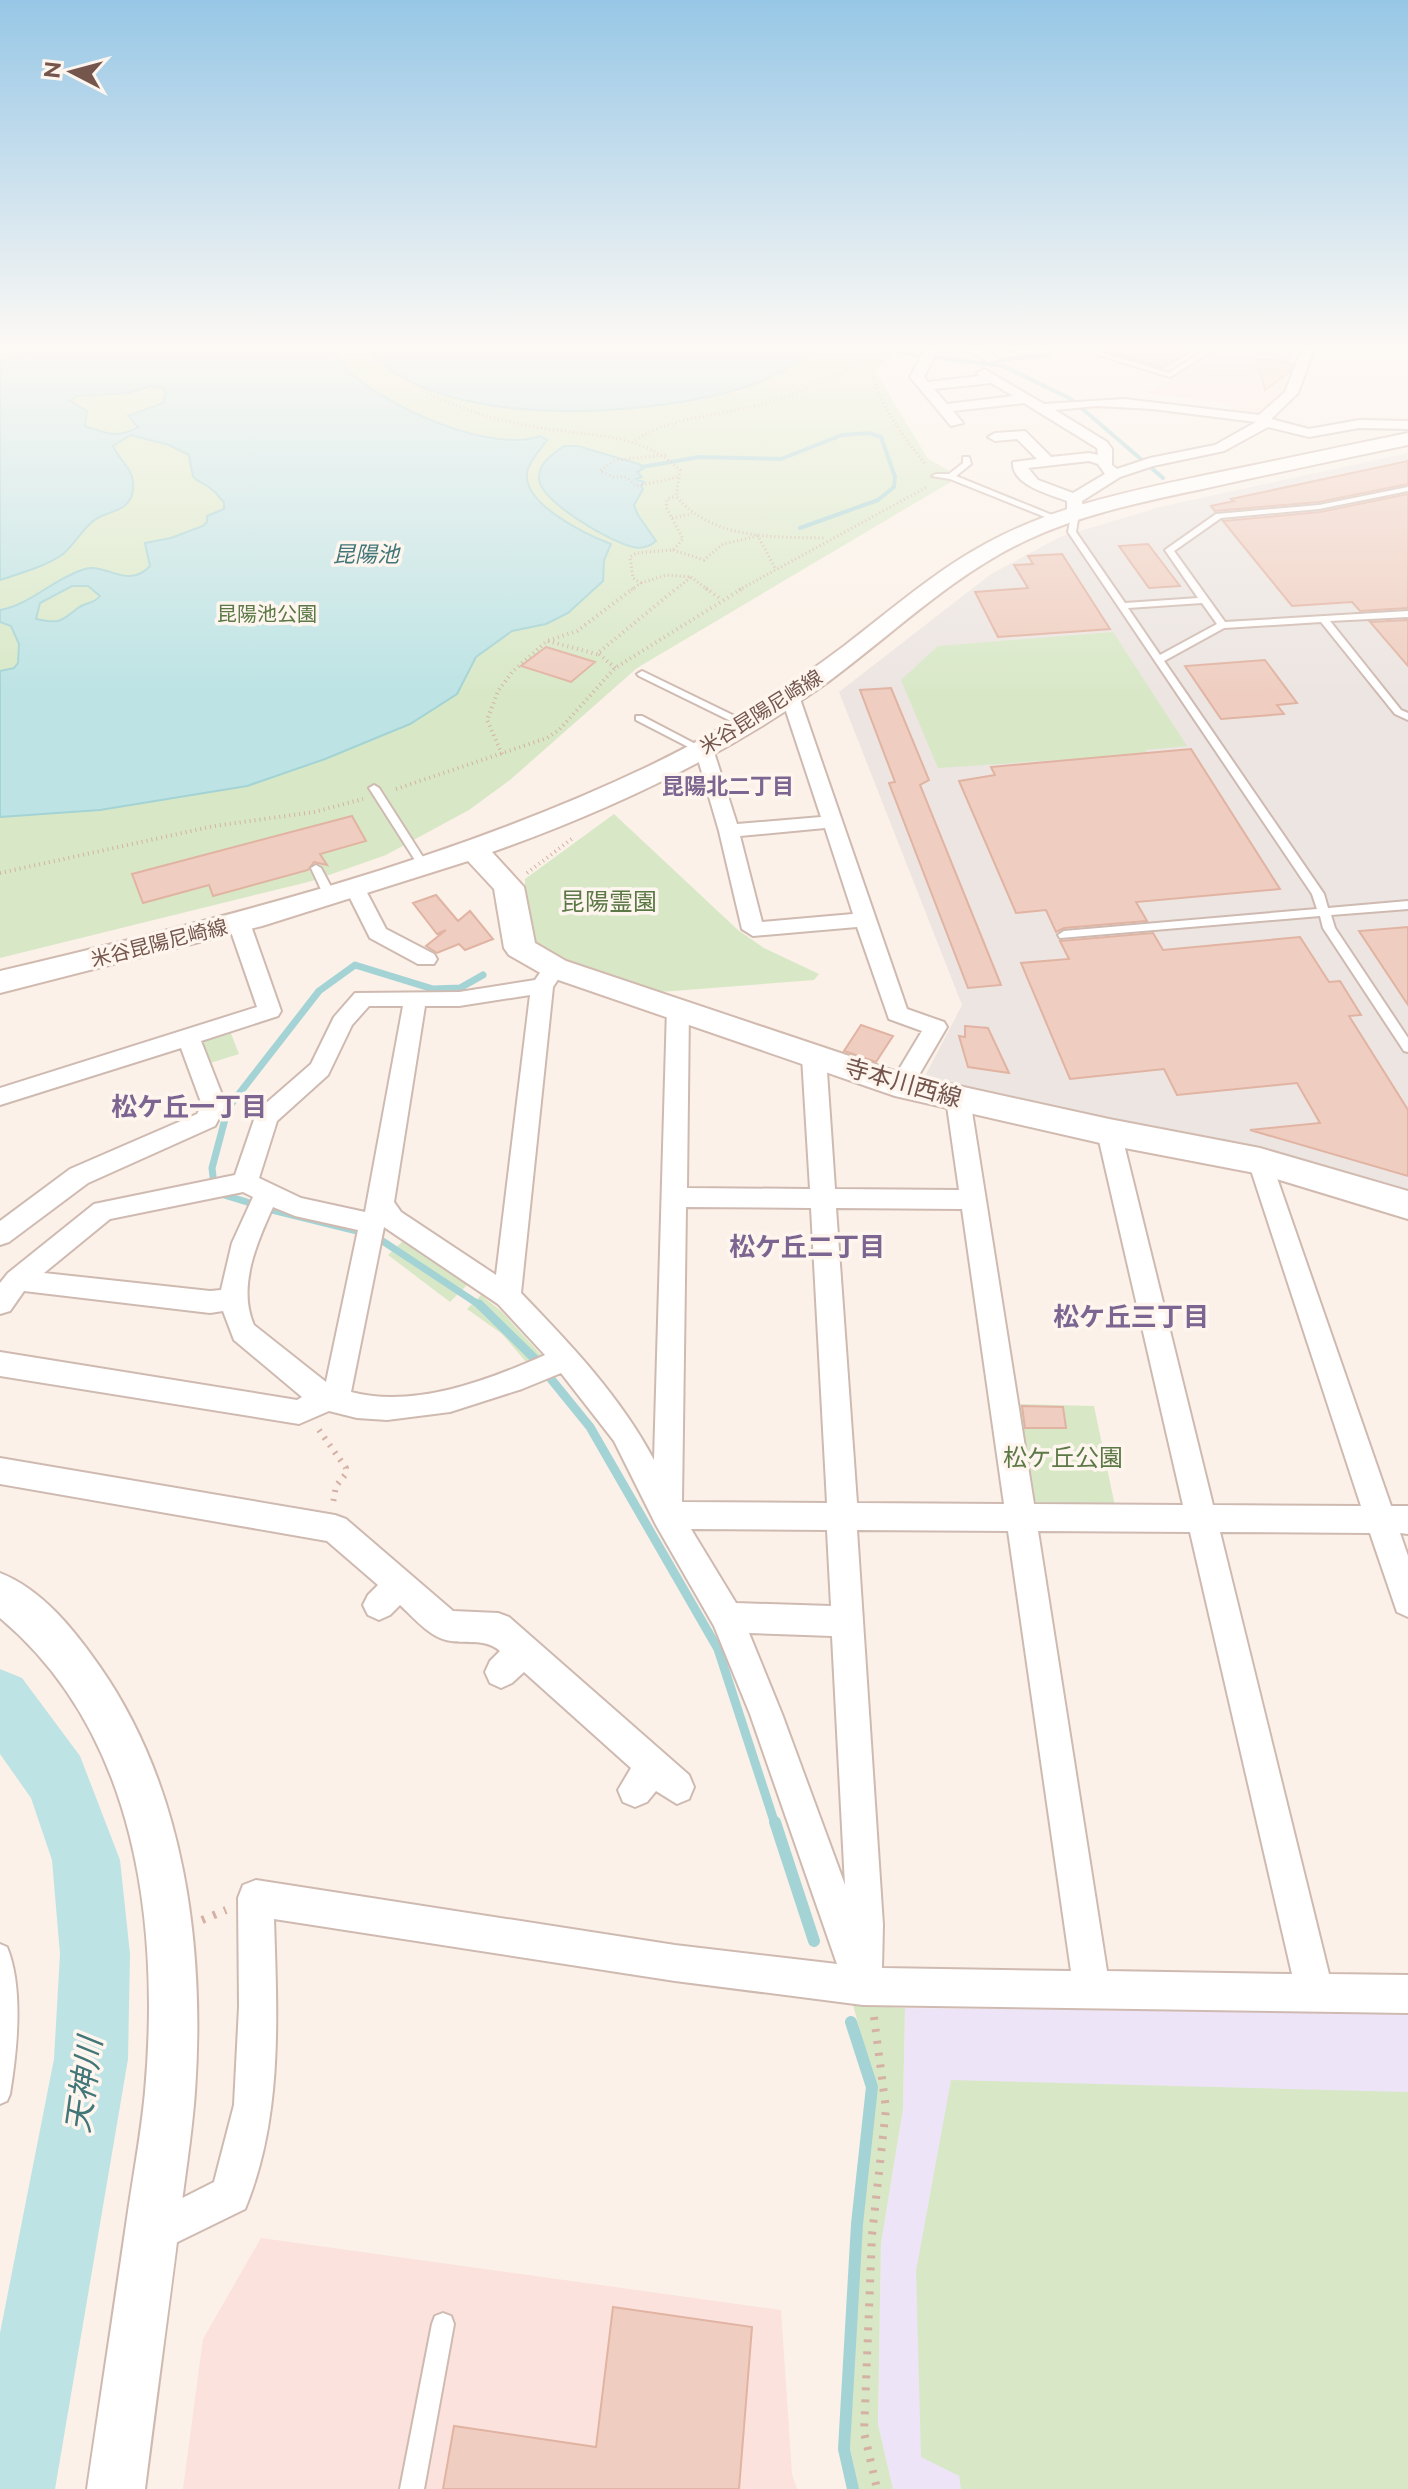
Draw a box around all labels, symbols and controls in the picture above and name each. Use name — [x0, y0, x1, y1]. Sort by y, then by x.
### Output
north arrow — [32, 32, 112, 112]
text: N — [38, 60, 66, 80]
water label: 昆陽池 — [333, 541, 401, 567]
park label: 昆陽池公園 — [217, 602, 317, 626]
street label: 米谷昆陽尼崎線 — [695, 665, 827, 759]
district label: 昆陽北二丁目 — [662, 773, 794, 799]
park label: 昆陽霊園 — [561, 887, 657, 916]
street label: 米谷昆陽尼崎線 — [88, 914, 230, 972]
street label: 寺本川西線 — [841, 1052, 965, 1113]
district label: 松ケ丘一丁目 — [111, 1092, 267, 1122]
district label: 松ケ丘二丁目 — [729, 1232, 885, 1262]
district label: 松ケ丘三丁目 — [1053, 1302, 1209, 1332]
park label: 松ケ丘公園 — [1003, 1443, 1123, 1472]
water label: 天神川 — [59, 2032, 109, 2135]

